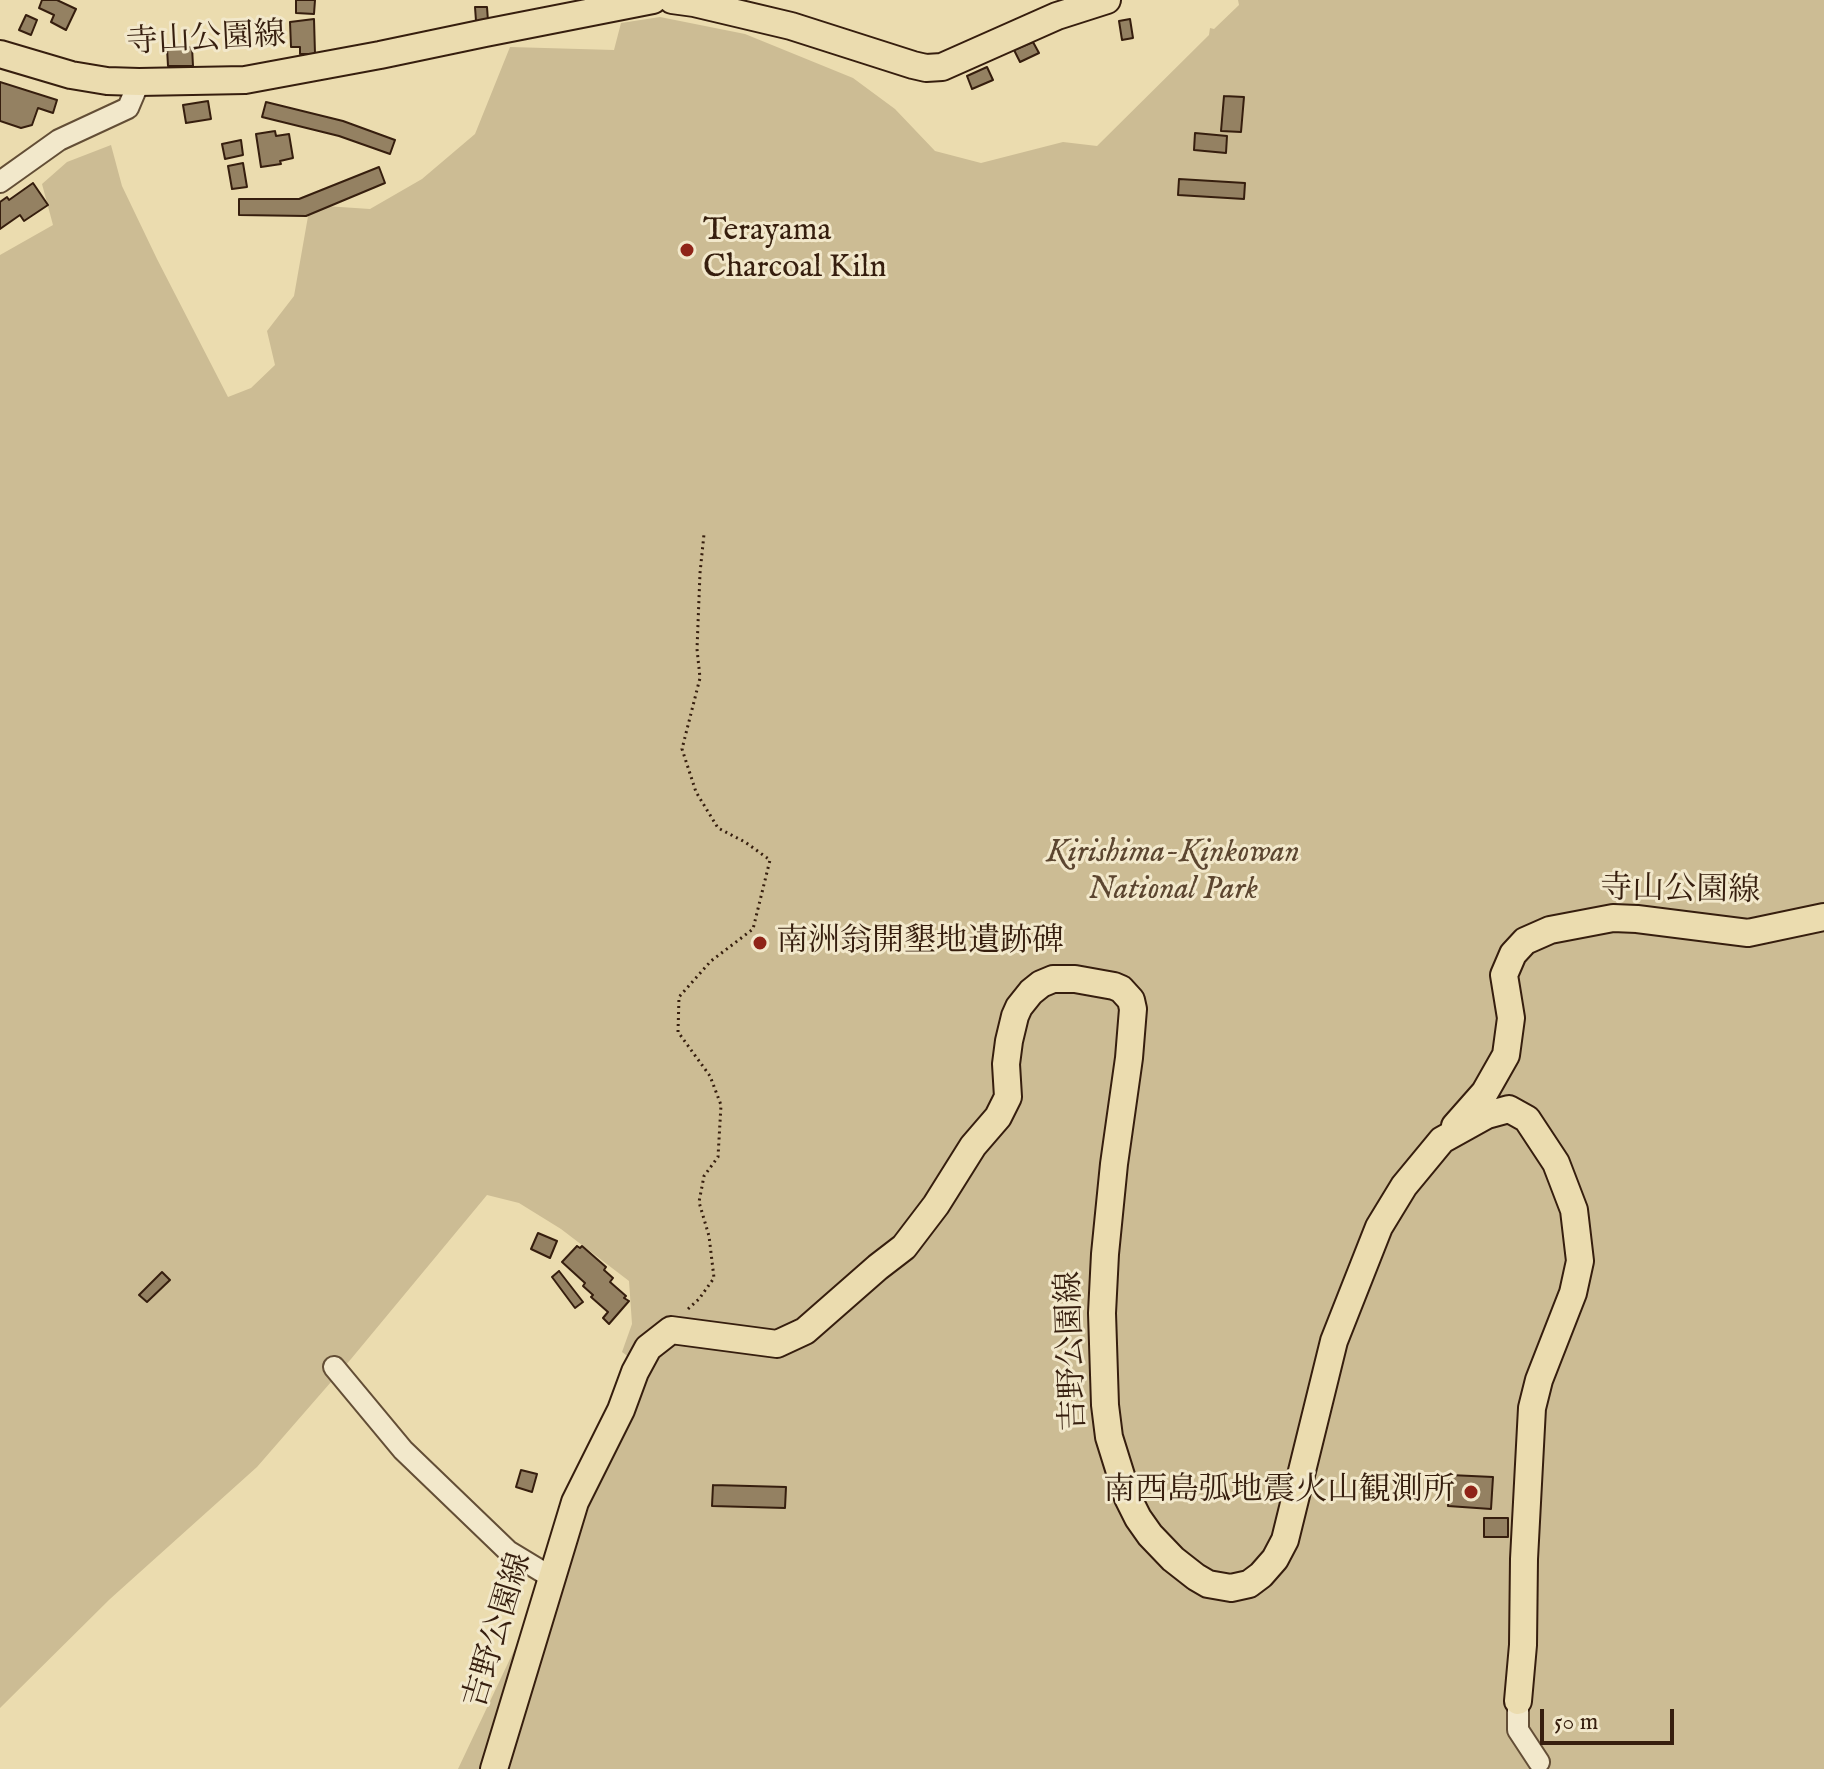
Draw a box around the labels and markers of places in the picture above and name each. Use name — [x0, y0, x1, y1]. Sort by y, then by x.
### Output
place label: Terayama Charcoal Kiln — [703, 213, 887, 288]
marker: Terayama Charcoal Kiln — [678, 241, 696, 259]
place label: 南洲翁開墾地遺跡碑 — [776, 924, 1064, 962]
marker: 南洲翁開墾地遺跡碑 — [751, 934, 769, 952]
place label: 南西島弧地震火山観測所 — [1103, 1473, 1455, 1511]
marker: 南西島弧地震火山観測所 — [1462, 1483, 1480, 1501]

